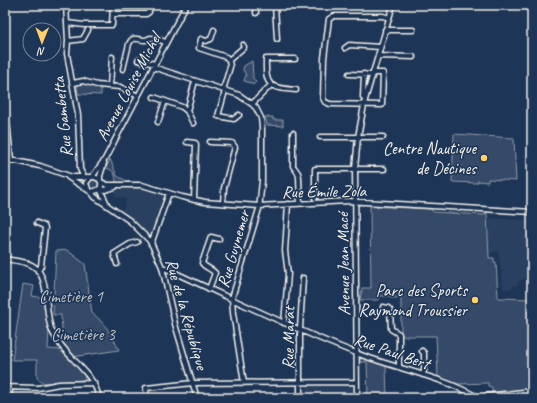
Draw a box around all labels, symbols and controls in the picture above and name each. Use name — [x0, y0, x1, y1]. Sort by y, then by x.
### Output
north arrow — [22, 22, 62, 62]
street label: Avenue Louise Michel — [91, 27, 167, 145]
text: N — [36, 45, 45, 59]
street label: Rue Gambetta — [48, 75, 77, 158]
place label: Centre Nautique de Décines — [383, 138, 478, 179]
marker: Centre Nautique de Décines — [479, 153, 489, 163]
street label: Rue Émile Zola — [282, 179, 368, 203]
street label: Rue Guynemer — [212, 206, 255, 290]
street label: Avenue Jean Macé — [332, 210, 355, 316]
street label: Rue de la République — [161, 256, 213, 373]
place label: Parc des Sports Raymond Troussier — [359, 280, 469, 321]
park label: Cimetière 1 — [39, 286, 104, 307]
marker: Parc des Sports Raymond Troussier — [470, 295, 480, 305]
street label: Rue Marat — [277, 304, 300, 370]
park label: Cimetière 3 — [51, 324, 116, 345]
street label: Rue Paul Bert — [351, 329, 434, 375]

